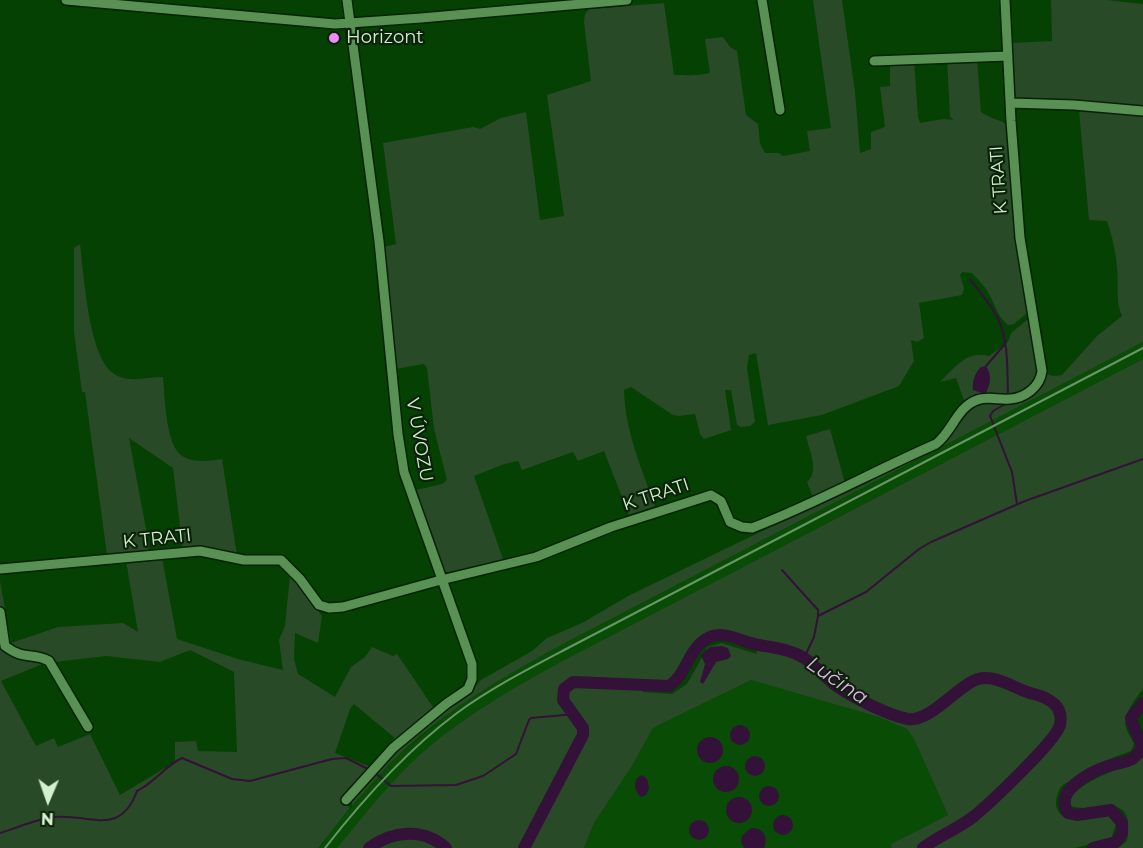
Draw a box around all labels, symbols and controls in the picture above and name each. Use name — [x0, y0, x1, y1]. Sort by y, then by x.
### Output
place label: Horizont — [346, 27, 424, 49]
marker: Horizont — [327, 31, 341, 45]
street label: K TRATI — [986, 145, 1012, 215]
street label: V ÚVOZU — [401, 396, 437, 484]
street label: K TRATI — [620, 474, 692, 516]
street label: K TRATI — [122, 525, 192, 553]
water label: Lučina — [802, 652, 872, 710]
north arrow — [18, 770, 78, 830]
text: N — [41, 809, 54, 828]

